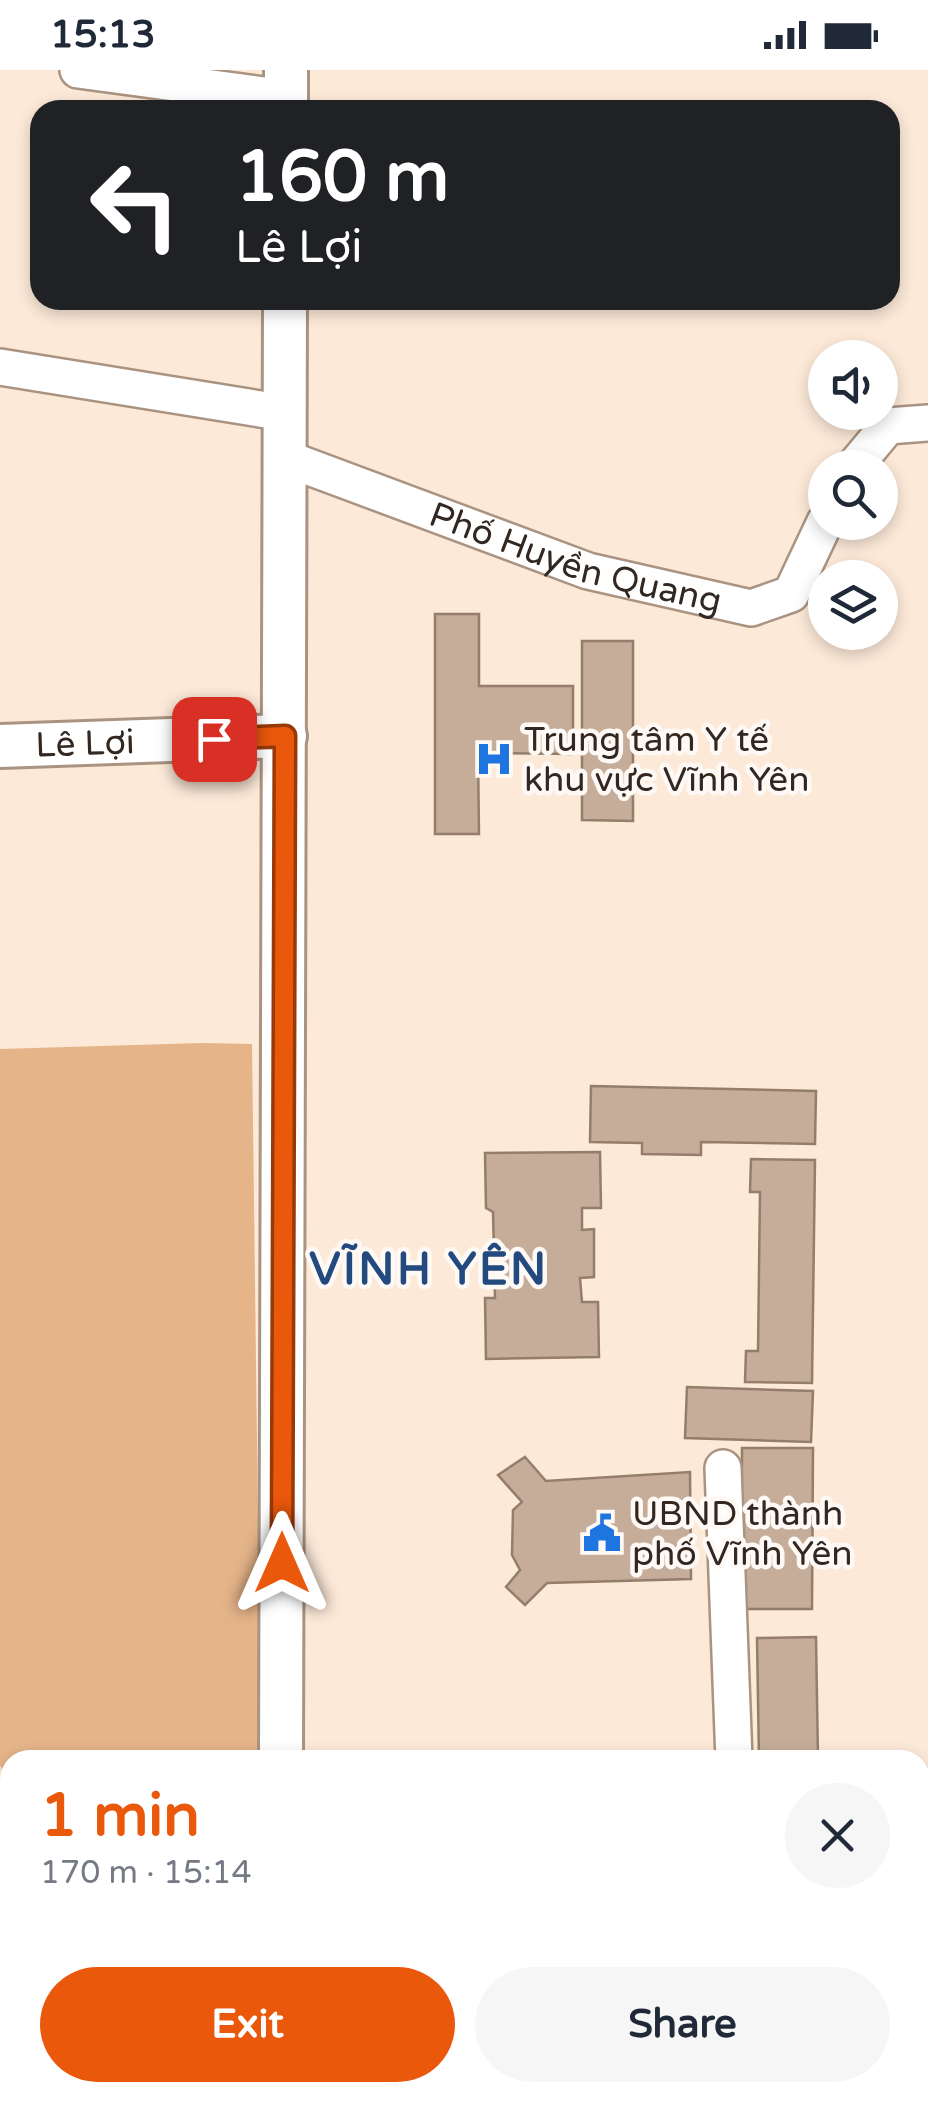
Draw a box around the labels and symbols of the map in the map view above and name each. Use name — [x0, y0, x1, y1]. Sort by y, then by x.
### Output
street label: Phố Huyền Quang — [424, 494, 726, 623]
pin — [172, 697, 257, 782]
place label: Trung tâm Y tế khu vực Vĩnh Yên — [524, 719, 810, 801]
street label: Lê Lợi — [35, 721, 135, 767]
hospital icon: Trung tâm Y tế khu vực Vĩnh Yên — [473, 738, 515, 780]
district label: VĨNH YÊN — [309, 1242, 549, 1297]
place label: UBND thành phố Vĩnh Yên — [632, 1493, 853, 1575]
position arrow — [230, 1511, 334, 1615]
public building icon: UBND thành phố Vĩnh Yên — [581, 1512, 623, 1554]

